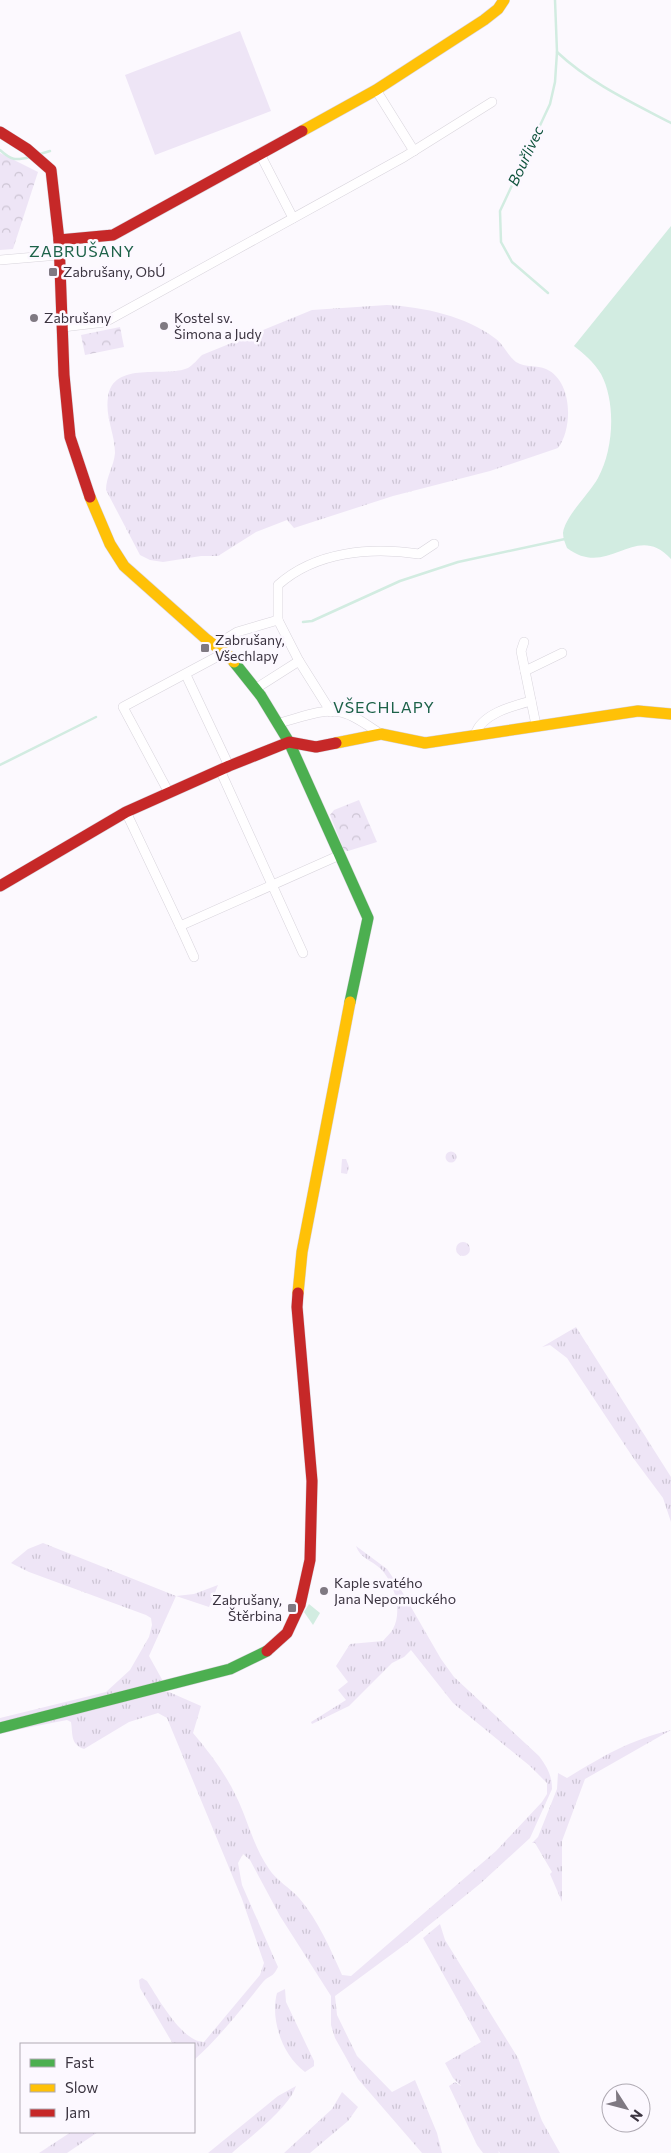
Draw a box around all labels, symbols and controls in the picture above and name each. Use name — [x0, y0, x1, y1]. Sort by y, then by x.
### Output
water label: Bouřlivec — [504, 122, 547, 188]
district label: ZABRUŠANY — [29, 241, 135, 260]
place label: Zabrušany, ObÚ — [63, 263, 165, 280]
marker: Zabrušany, ObÚ — [47, 266, 59, 278]
place label: Zabrušany — [44, 309, 111, 326]
place label: Kostel sv. Šimona a Judy — [174, 309, 262, 342]
marker: Zabrušany — [28, 312, 40, 324]
marker: Kostel sv. Šimona a Judy — [158, 320, 170, 332]
place label: Zabrušany, Všechlapy — [215, 631, 285, 664]
marker: Zabrušany, Všechlapy — [199, 642, 211, 654]
district label: VŠECHLAPY — [333, 697, 435, 716]
place label: Kaple svatého Jana Nepomuckého — [334, 1574, 456, 1607]
marker: Kaple svatého Jana Nepomuckého — [318, 1585, 330, 1597]
place label: Zabrušany, Štěrbina — [212, 1591, 282, 1624]
marker: Zabrušany, Štěrbina — [286, 1602, 298, 1614]
legend — [20, 2043, 195, 2133]
text: Fast — [65, 2053, 94, 2071]
text: Slow — [65, 2078, 98, 2096]
north arrow — [601, 2083, 651, 2133]
text: Jam — [65, 2103, 90, 2121]
text: N — [627, 2107, 647, 2125]

